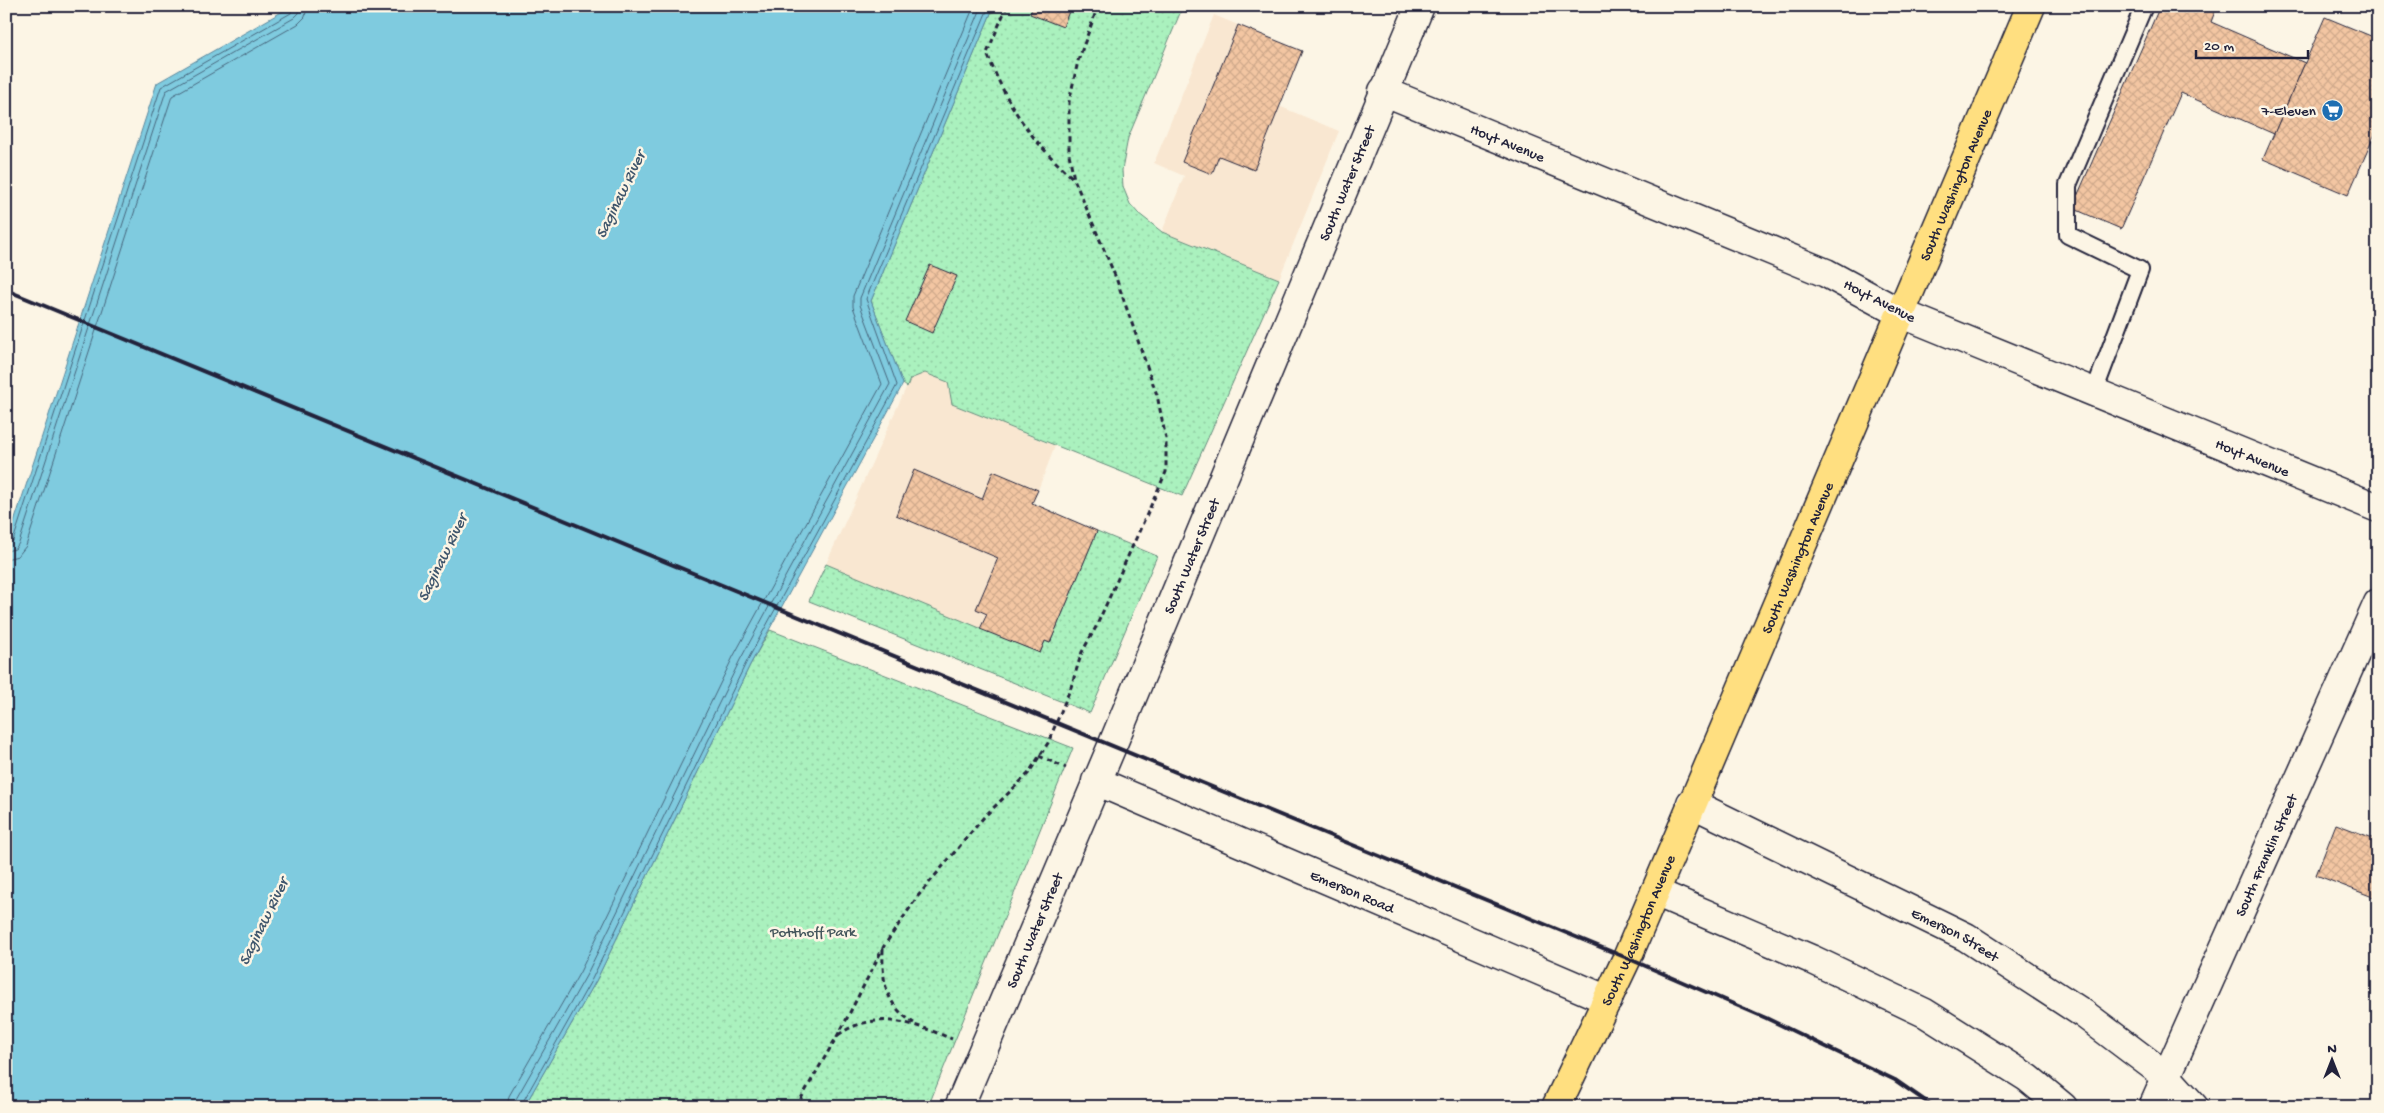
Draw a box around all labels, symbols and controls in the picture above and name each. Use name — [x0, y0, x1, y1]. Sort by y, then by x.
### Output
scale bar — [2196, 28, 2309, 60]
text: 20 m — [2204, 38, 2234, 56]
supermarket icon: 7-Eleven — [2320, 98, 2344, 122]
place label: 7-Eleven — [2261, 103, 2316, 121]
street label: South Washington Avenue — [1917, 107, 1997, 264]
street label: Hoyt Avenue — [1467, 121, 1547, 168]
street label: South Water Street — [1316, 122, 1381, 244]
water label: Saginaw River — [593, 146, 653, 242]
street label: Hoyt Avenue — [1840, 276, 1918, 328]
street label: Hoyt Avenue — [2212, 436, 2292, 482]
street label: South Washington Avenue — [1759, 480, 1839, 637]
street label: South Water Street — [1161, 494, 1226, 617]
water label: Saginaw River — [415, 509, 475, 605]
street label: South Franklin Street — [2232, 790, 2303, 920]
street label: South Washington Avenue — [1599, 852, 1681, 1009]
street label: Emerson Road — [1307, 867, 1398, 919]
street label: South Water Street — [1003, 869, 1069, 991]
water label: Saginaw River — [236, 873, 296, 969]
street label: Emerson Street — [1908, 905, 2003, 968]
park label: Potthoff Park — [769, 924, 857, 942]
north arrow — [2306, 1036, 2356, 1086]
text: N — [2327, 1041, 2337, 1058]

